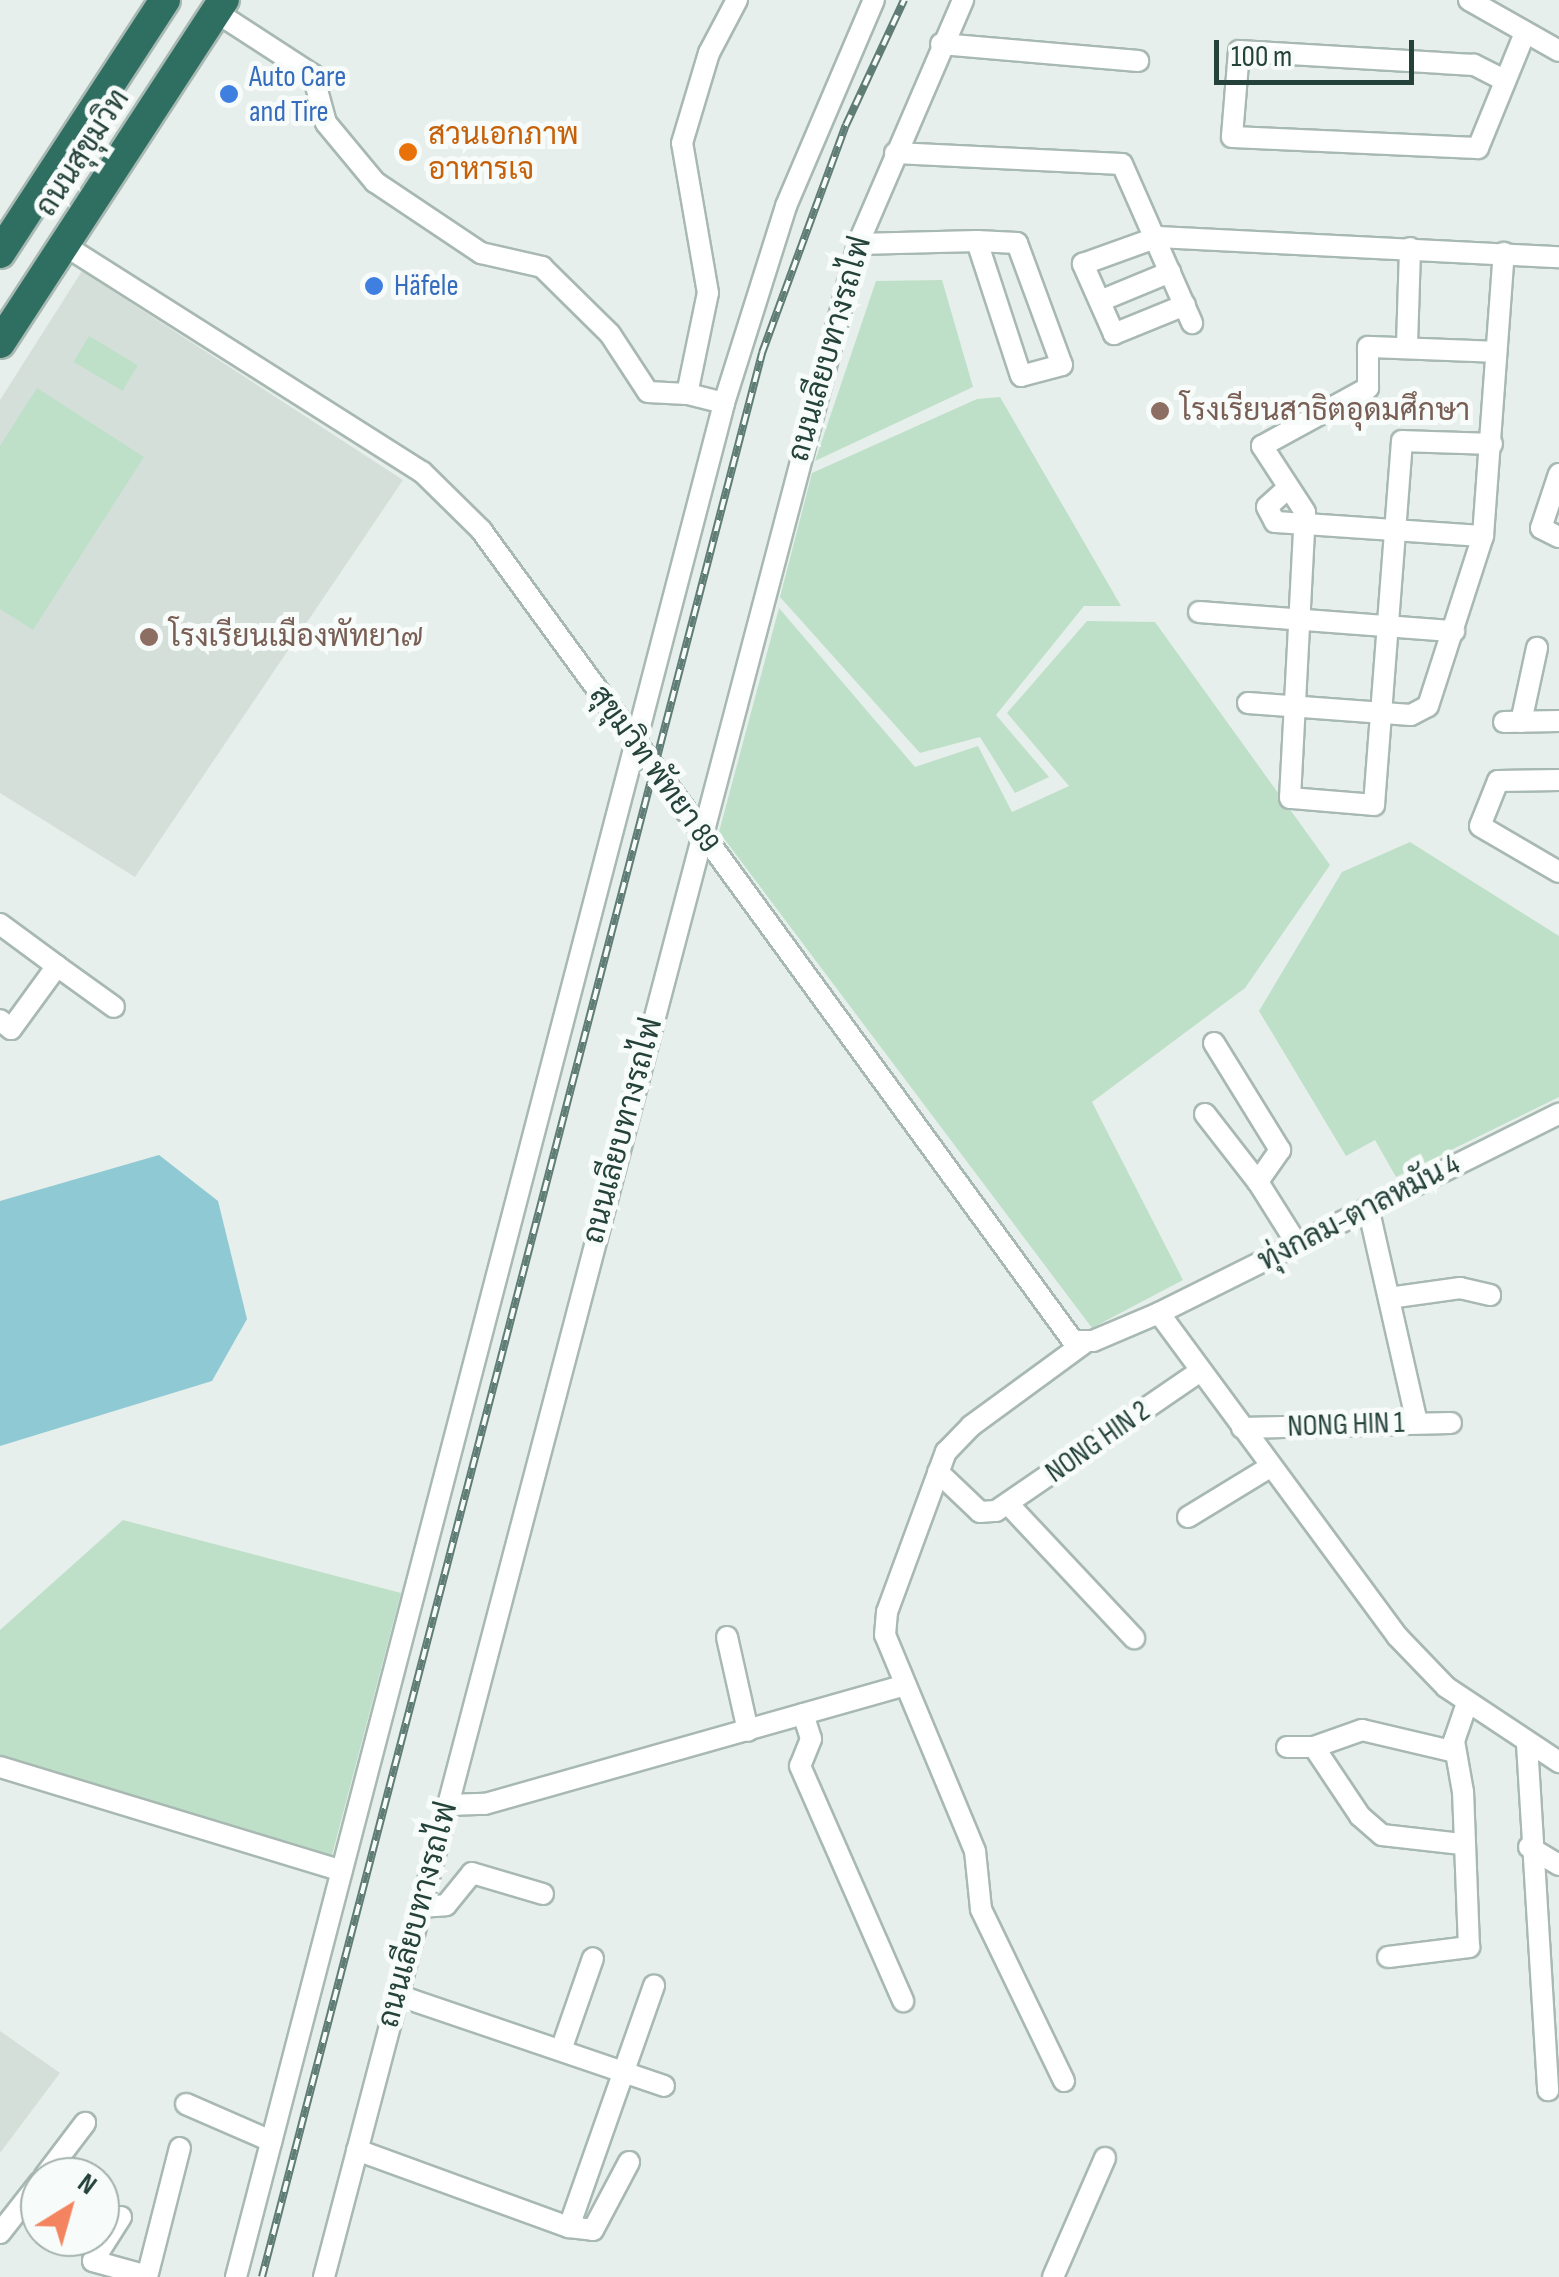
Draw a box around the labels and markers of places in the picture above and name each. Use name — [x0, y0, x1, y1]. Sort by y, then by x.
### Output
place label: Auto Care and Tire — [249, 59, 346, 130]
marker: Auto Care and Tire — [218, 83, 240, 105]
place label: สวนเอกภาพ อาหารเจ — [428, 117, 579, 188]
marker: สวนเอกภาพ อาหารเจ — [397, 141, 419, 163]
place label: Häfele — [394, 268, 458, 304]
marker: Häfele — [363, 275, 385, 297]
place label: โรงเรียนสาธิตอุดมศึกษา — [1180, 393, 1470, 429]
marker: โรงเรียนสาธิตอุดมศึกษา — [1149, 400, 1171, 422]
place label: โรงเรียนเมืองพัทยา๗ — [169, 619, 423, 655]
marker: โรงเรียนเมืองพัทยา๗ — [138, 626, 160, 648]

